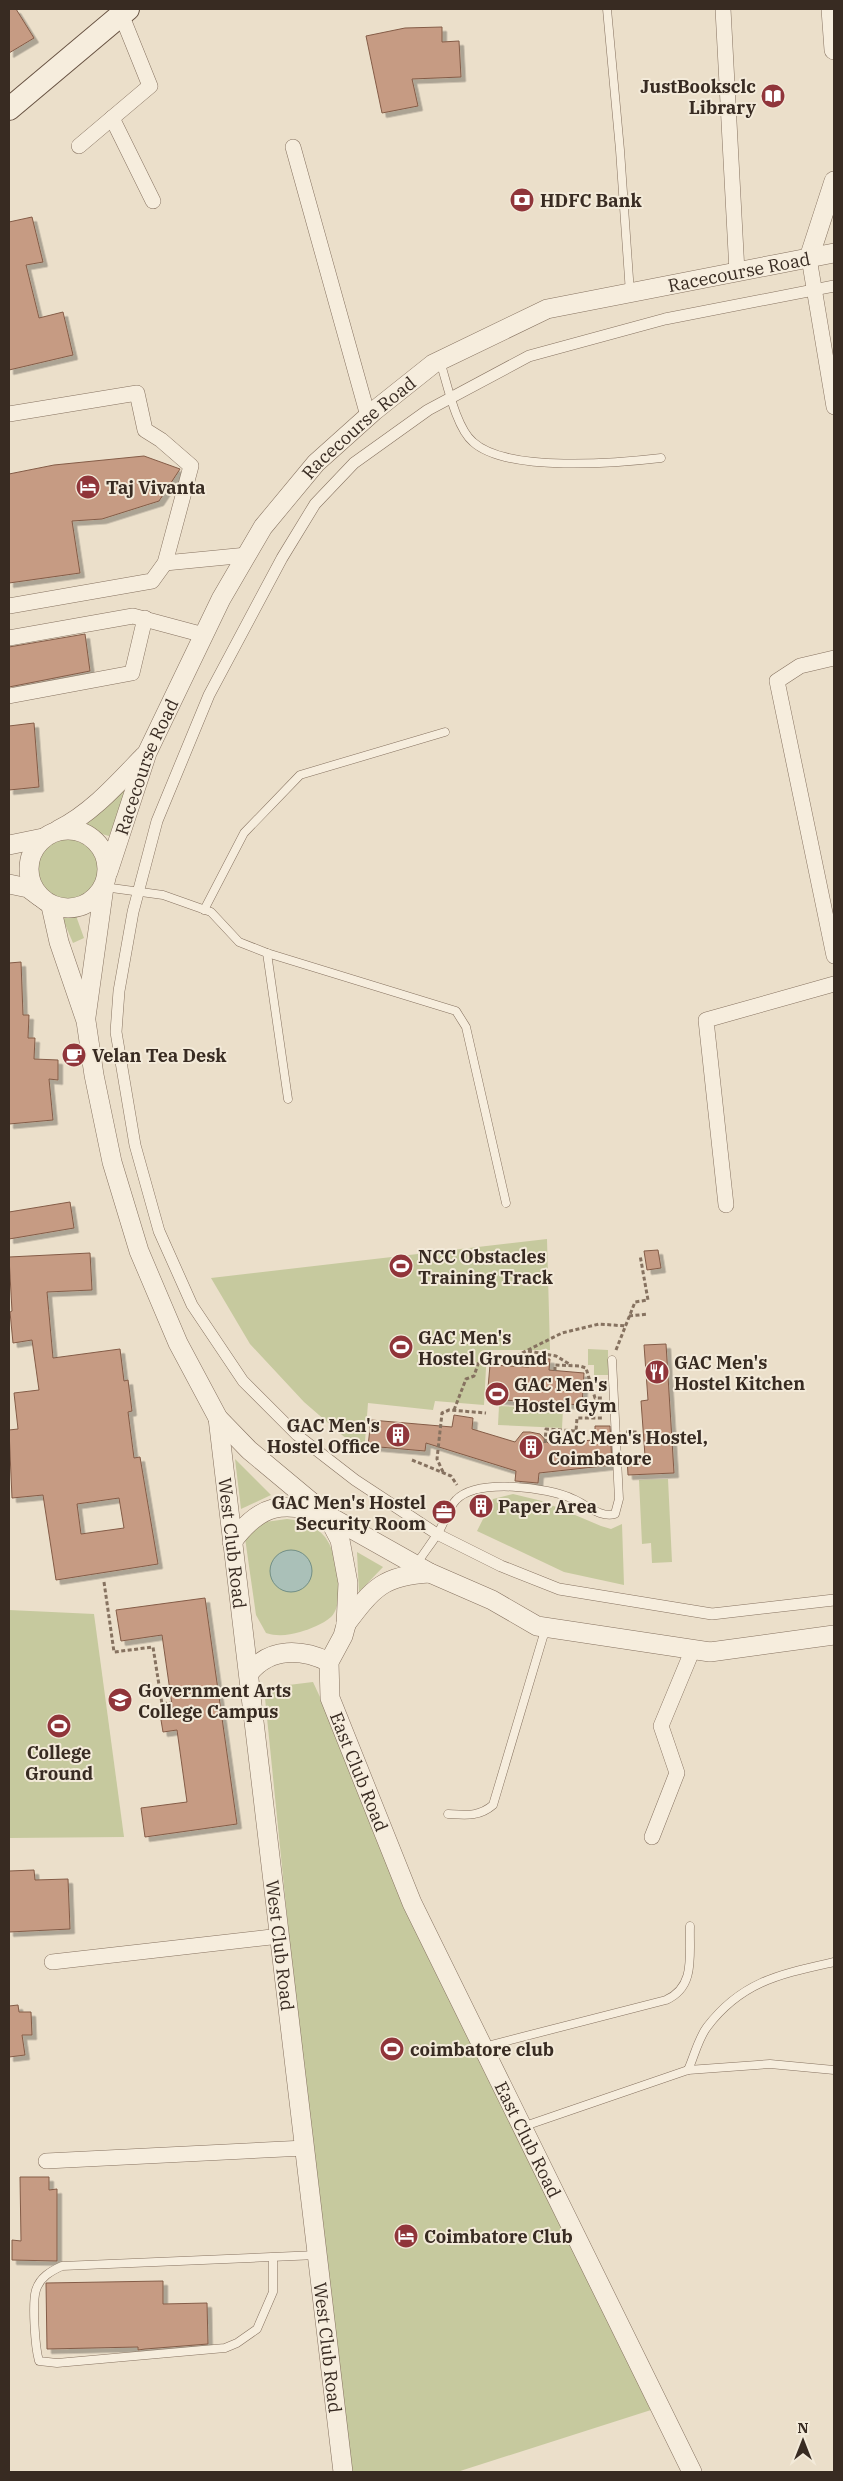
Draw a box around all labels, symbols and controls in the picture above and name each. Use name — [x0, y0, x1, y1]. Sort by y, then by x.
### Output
place label: JustBooksclc Library — [640, 75, 757, 119]
library icon: JustBooksclc Library — [760, 83, 786, 109]
bank icon: HDFC Bank — [509, 187, 535, 213]
place label: HDFC Bank — [540, 189, 642, 212]
street label: Racecourse Road — [666, 246, 812, 297]
street label: Racecourse Road — [296, 371, 420, 483]
hotel icon: Taj Vivanta — [75, 474, 101, 500]
place label: Taj Vivanta — [106, 476, 206, 499]
street label: Racecourse Road — [109, 695, 183, 838]
cafe icon: Velan Tea Desk — [61, 1042, 87, 1068]
place label: Velan Tea Desk — [92, 1044, 227, 1067]
place label: NCC Obstacles Training Track — [418, 1245, 554, 1289]
sports icon: NCC Obstacles Training Track — [388, 1253, 414, 1279]
place label: GAC Men's Hostel Ground — [418, 1326, 547, 1370]
sports icon: GAC Men's Hostel Ground — [388, 1334, 414, 1360]
place label: GAC Men's Hostel Kitchen — [674, 1351, 805, 1395]
restaurant icon: GAC Men's Hostel Kitchen — [644, 1359, 670, 1385]
place label: GAC Men's Hostel Gym — [514, 1373, 617, 1417]
sports icon: GAC Men's Hostel Gym — [484, 1381, 510, 1407]
place label: GAC Men's Hostel Office — [267, 1414, 380, 1458]
building icon: GAC Men's Hostel Office — [385, 1422, 411, 1448]
place label: GAC Men's Hostel, Coimbatore — [548, 1426, 708, 1470]
building icon: GAC Men's Hostel, Coimbatore — [518, 1434, 544, 1460]
street label: West Club Road — [214, 1476, 252, 1610]
place label: GAC Men's Hostel Security Room — [272, 1491, 427, 1535]
building icon: Paper Area — [468, 1493, 494, 1519]
place label: Paper Area — [498, 1495, 597, 1518]
office icon: GAC Men's Hostel Security Room — [431, 1499, 457, 1525]
place label: Government Arts College Campus — [138, 1679, 291, 1723]
school or university icon: Government Arts College Campus — [107, 1687, 133, 1713]
street label: East Club Road — [325, 1708, 394, 1835]
sports icon: College Ground — [46, 1713, 72, 1739]
place label: College Ground — [25, 1741, 93, 1785]
street label: West Club Road — [261, 1879, 300, 2012]
sports icon: coimbatore club — [379, 2036, 405, 2062]
place label: coimbatore club — [410, 2038, 554, 2061]
street label: East Club Road — [490, 2077, 567, 2201]
hotel icon: Coimbatore Club — [393, 2223, 419, 2249]
place label: Coimbatore Club — [424, 2225, 573, 2248]
street label: West Club Road — [309, 2281, 347, 2414]
north arrow — [778, 2416, 828, 2466]
text: N — [797, 2419, 809, 2437]

